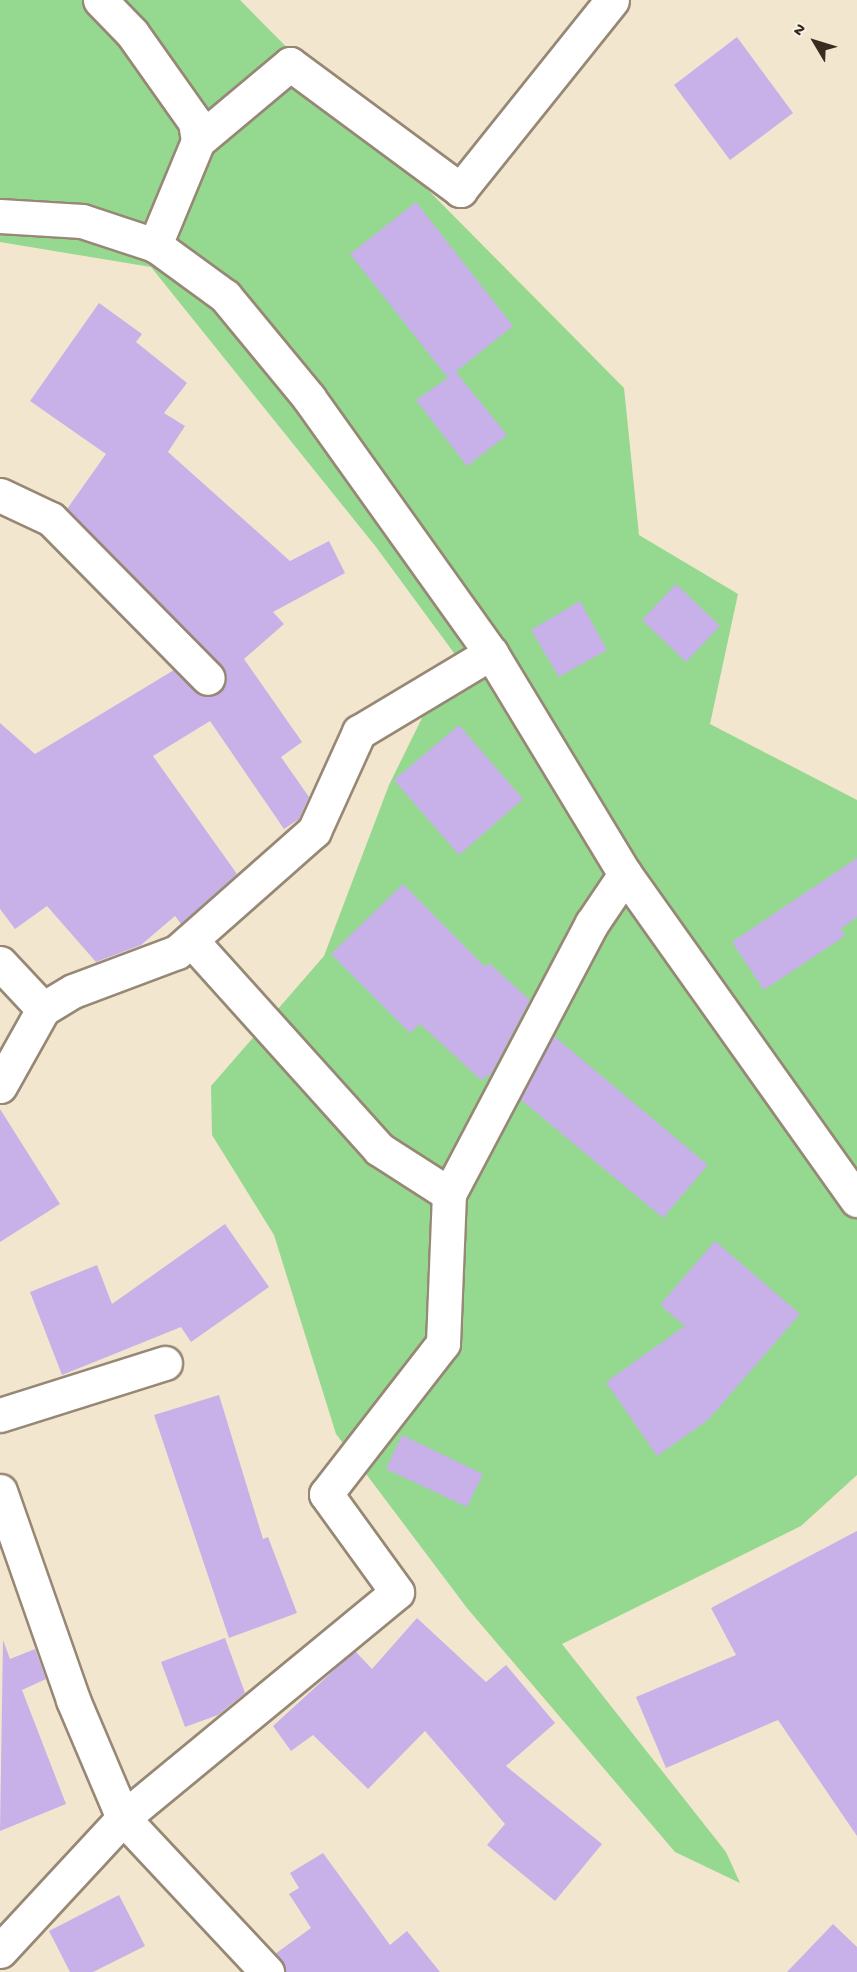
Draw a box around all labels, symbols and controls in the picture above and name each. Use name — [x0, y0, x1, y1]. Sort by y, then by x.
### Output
north arrow — [785, 12, 845, 72]
text: N — [790, 21, 811, 41]

